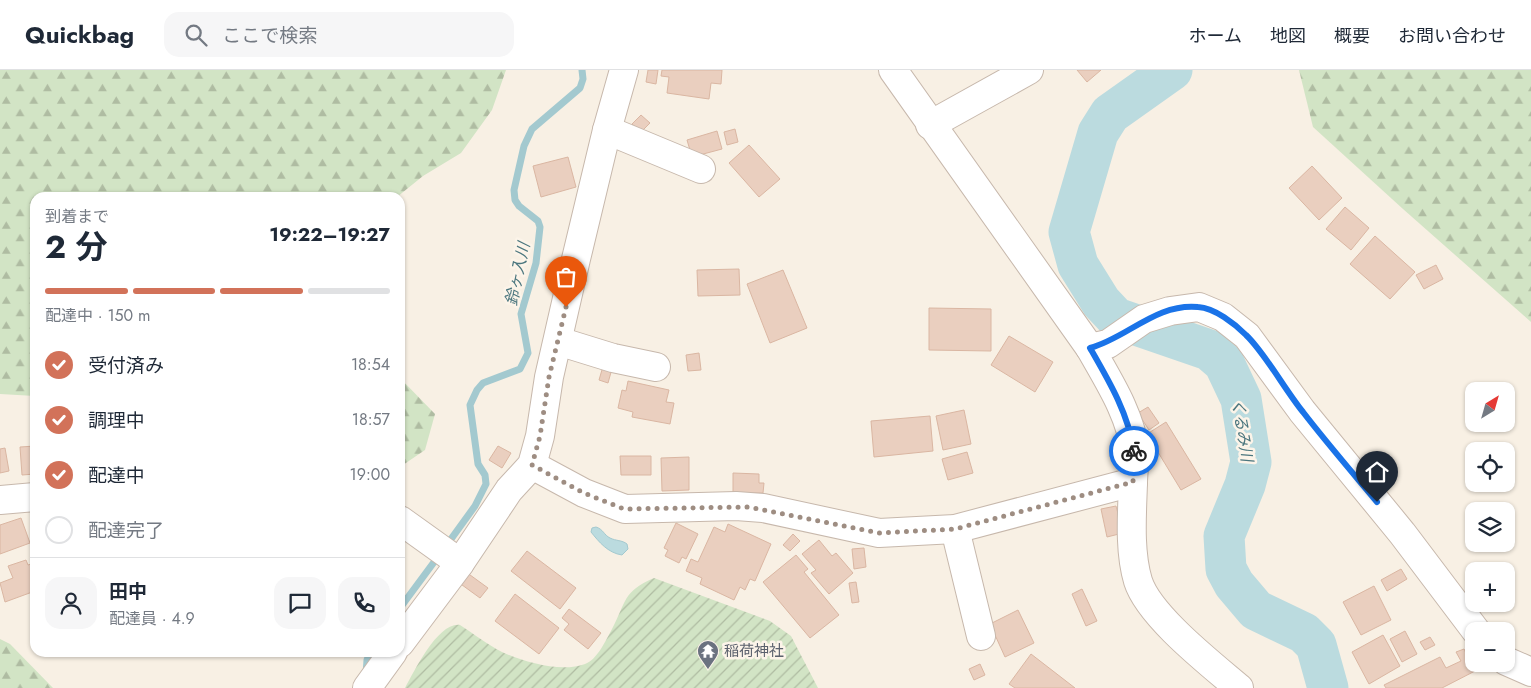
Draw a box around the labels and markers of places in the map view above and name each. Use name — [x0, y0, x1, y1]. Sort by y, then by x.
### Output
pin — [545, 256, 587, 307]
pin — [1356, 451, 1398, 502]
temple icon: 稲荷神社 — [696, 639, 720, 670]
place label: 稲荷神社 — [724, 640, 784, 662]

